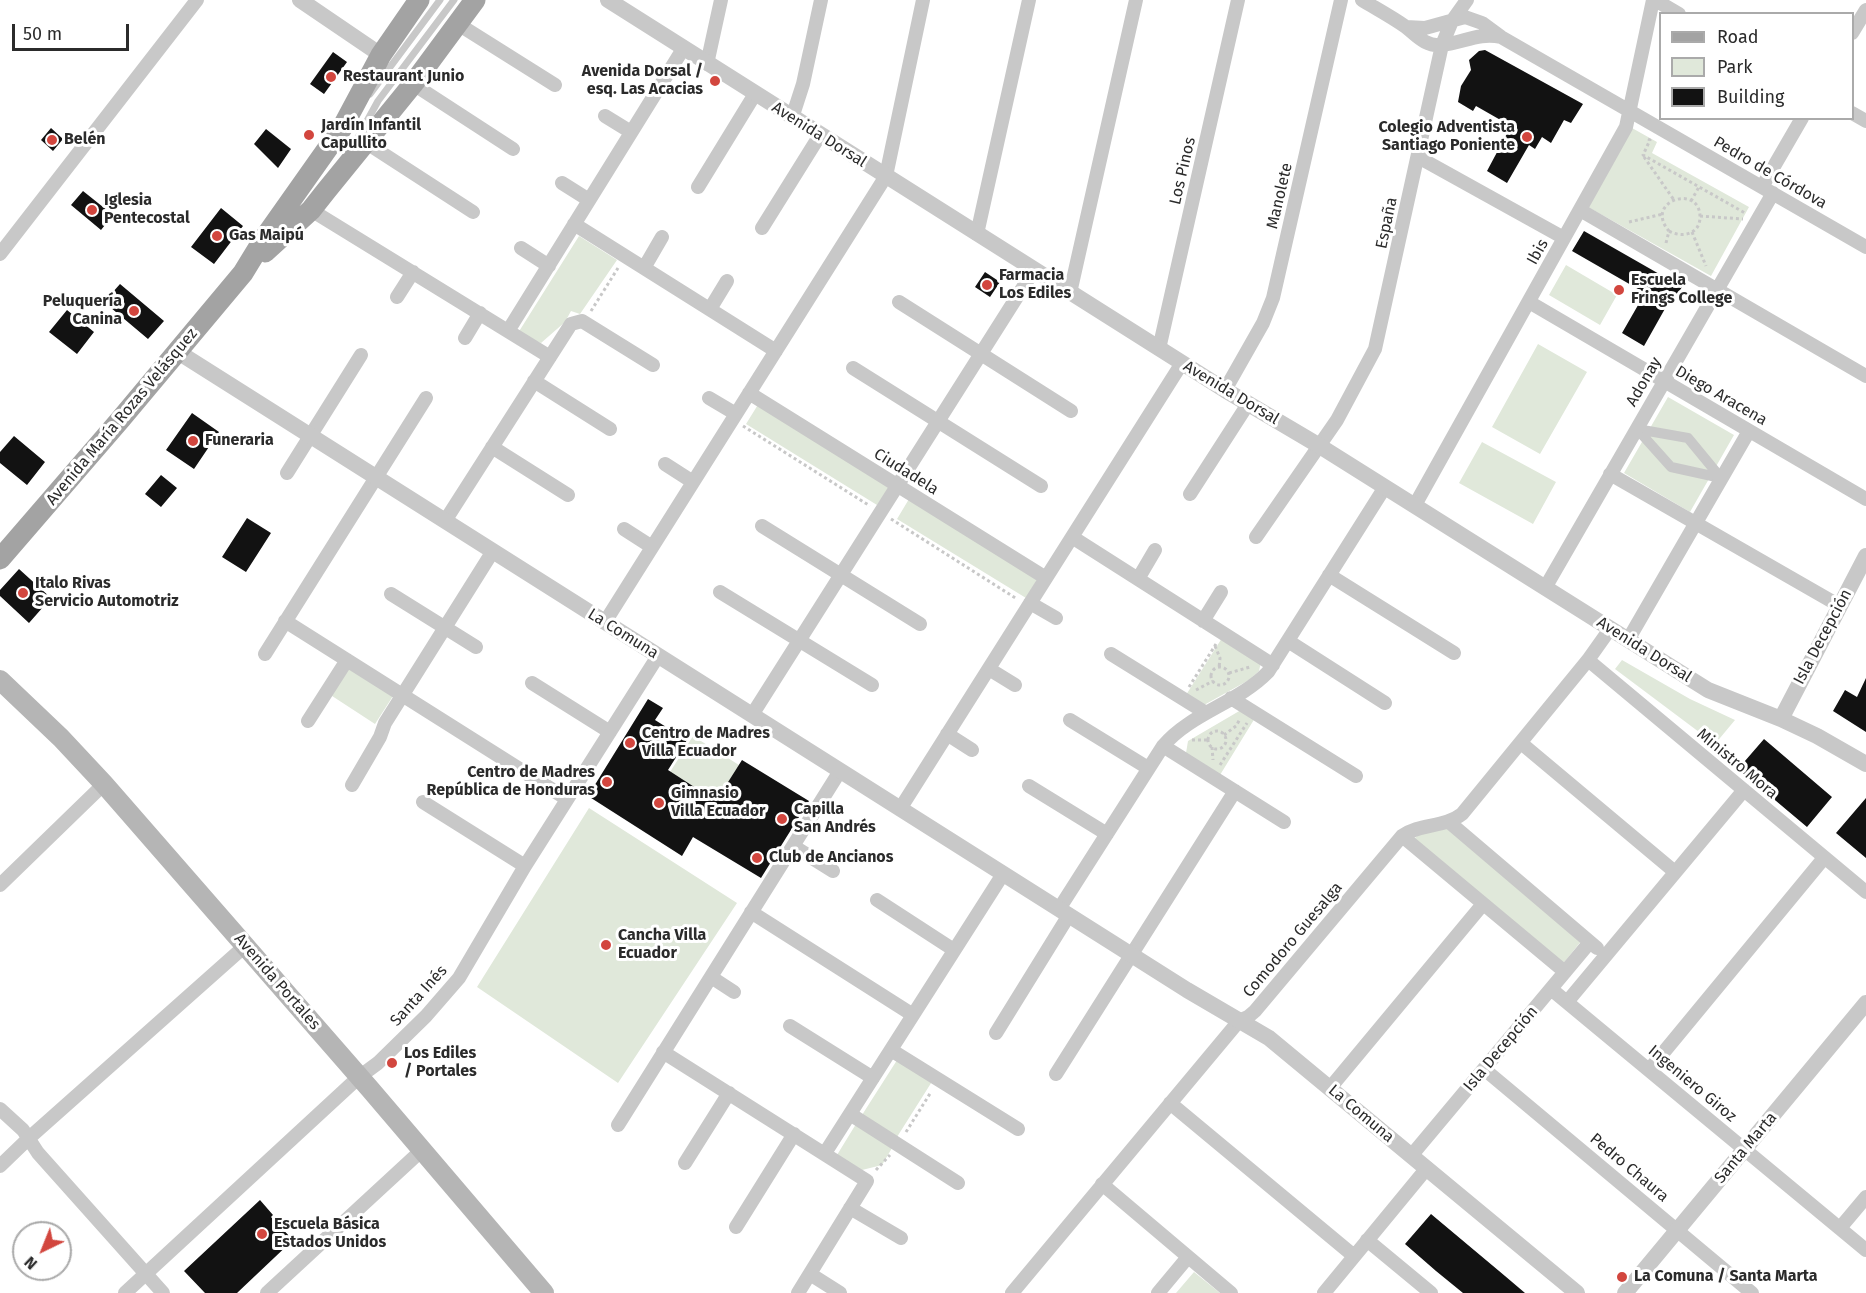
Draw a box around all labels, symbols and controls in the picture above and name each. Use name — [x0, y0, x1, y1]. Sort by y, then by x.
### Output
scale bar — [15, 12, 132, 50]
legend — [1659, 12, 1854, 120]
text: 50 m — [23, 23, 62, 45]
text: Road — [1717, 26, 1759, 48]
text: Park — [1717, 56, 1752, 78]
place label: Avenida Dorsal / esq. Las Acacias — [582, 62, 703, 100]
place label: Restaurant Junio — [343, 67, 464, 87]
marker: Restaurant Junio — [324, 70, 338, 84]
marker: Avenida Dorsal / esq. Las Acacias — [708, 74, 722, 88]
text: Building — [1717, 86, 1784, 108]
street label: Avenida Dorsal — [768, 98, 870, 172]
place label: Jardín Infantil Capullito — [321, 116, 421, 154]
place label: Colegio Adventista Santiago Poniente — [1378, 118, 1515, 156]
marker: Jardín Infantil Capullito — [302, 128, 316, 142]
place label: Belén — [64, 130, 105, 150]
marker: Colegio Adventista Santiago Poniente — [1520, 130, 1534, 144]
marker: Belén — [45, 133, 59, 147]
street label: Pedro de Córdova — [1710, 133, 1830, 213]
street label: Los Pinos — [1166, 135, 1200, 207]
street label: Manolete — [1263, 161, 1297, 231]
place label: Iglesia Pentecostal — [104, 191, 190, 229]
street label: España — [1372, 196, 1402, 250]
marker: Iglesia Pentecostal — [85, 203, 99, 217]
place label: Gas Maipú — [229, 226, 304, 246]
marker: Gas Maipú — [210, 229, 224, 243]
street label: Ibis — [1523, 236, 1553, 268]
place label: Farmacia Los Ediles — [999, 266, 1071, 304]
place label: Escuela Frings College — [1631, 271, 1732, 309]
marker: Farmacia Los Ediles — [980, 278, 994, 292]
marker: Escuela Frings College — [1612, 283, 1626, 297]
place label: Peluquería Canina — [43, 292, 122, 330]
marker: Peluquería Canina — [127, 304, 141, 318]
street label: Avenida María Rozas Velásquez — [42, 325, 202, 509]
street label: Adonay — [1622, 354, 1666, 410]
street label: Avenida Dorsal — [1180, 357, 1282, 429]
street label: Diego Aracena — [1672, 362, 1770, 430]
place label: Funeraria — [205, 431, 274, 451]
marker: Funeraria — [186, 434, 200, 448]
street label: Ciudadela — [870, 445, 942, 499]
place label: Italo Rivas Servicio Automotriz — [35, 574, 179, 612]
marker: Italo Rivas Servicio Automotriz — [16, 586, 30, 600]
street label: Isla Decepción — [1790, 586, 1856, 688]
street label: La Comuna — [584, 605, 662, 663]
street label: Avenida Dorsal — [1593, 613, 1695, 687]
place label: Centro de Madres Villa Ecuador — [642, 724, 770, 762]
street label: Ministro Mora — [1693, 725, 1781, 803]
marker: Centro de Madres Villa Ecuador — [623, 736, 637, 750]
place label: Centro de Madres República de Honduras — [427, 763, 595, 801]
marker: Centro de Madres República de Honduras — [600, 775, 614, 789]
place label: Gimnasio Villa Ecuador — [671, 784, 765, 822]
marker: Gimnasio Villa Ecuador — [652, 796, 666, 810]
place label: Capilla San Andrés — [794, 800, 876, 838]
marker: Capilla San Andrés — [775, 812, 789, 826]
place label: Club de Ancianos — [769, 848, 893, 868]
marker: Club de Ancianos — [750, 851, 764, 865]
street label: Comodoro Guesalga — [1239, 878, 1347, 1002]
place label: Cancha Villa Ecuador — [618, 926, 706, 964]
street label: Avenida Portales — [230, 930, 324, 1034]
marker: Cancha Villa Ecuador — [599, 938, 613, 952]
street label: Santa Inés — [387, 961, 451, 1031]
street label: Isla Decepción — [1460, 1003, 1542, 1095]
street label: Ingeniero Giroz — [1644, 1042, 1740, 1126]
place label: Los Ediles / Portales — [404, 1044, 477, 1082]
marker: Los Ediles / Portales — [385, 1056, 399, 1070]
street label: La Comuna — [1324, 1081, 1398, 1147]
street label: Santa Marta — [1711, 1108, 1781, 1188]
street label: Pedro Chaura — [1586, 1130, 1672, 1206]
place label: Escuela Básica Estados Unidos — [274, 1215, 386, 1253]
north arrow — [12, 1221, 72, 1281]
marker: Escuela Básica Estados Unidos — [255, 1227, 269, 1241]
text: N — [20, 1253, 41, 1274]
place label: La Comuna / Santa Marta — [1634, 1267, 1818, 1287]
marker: La Comuna / Santa Marta — [1615, 1270, 1629, 1284]

